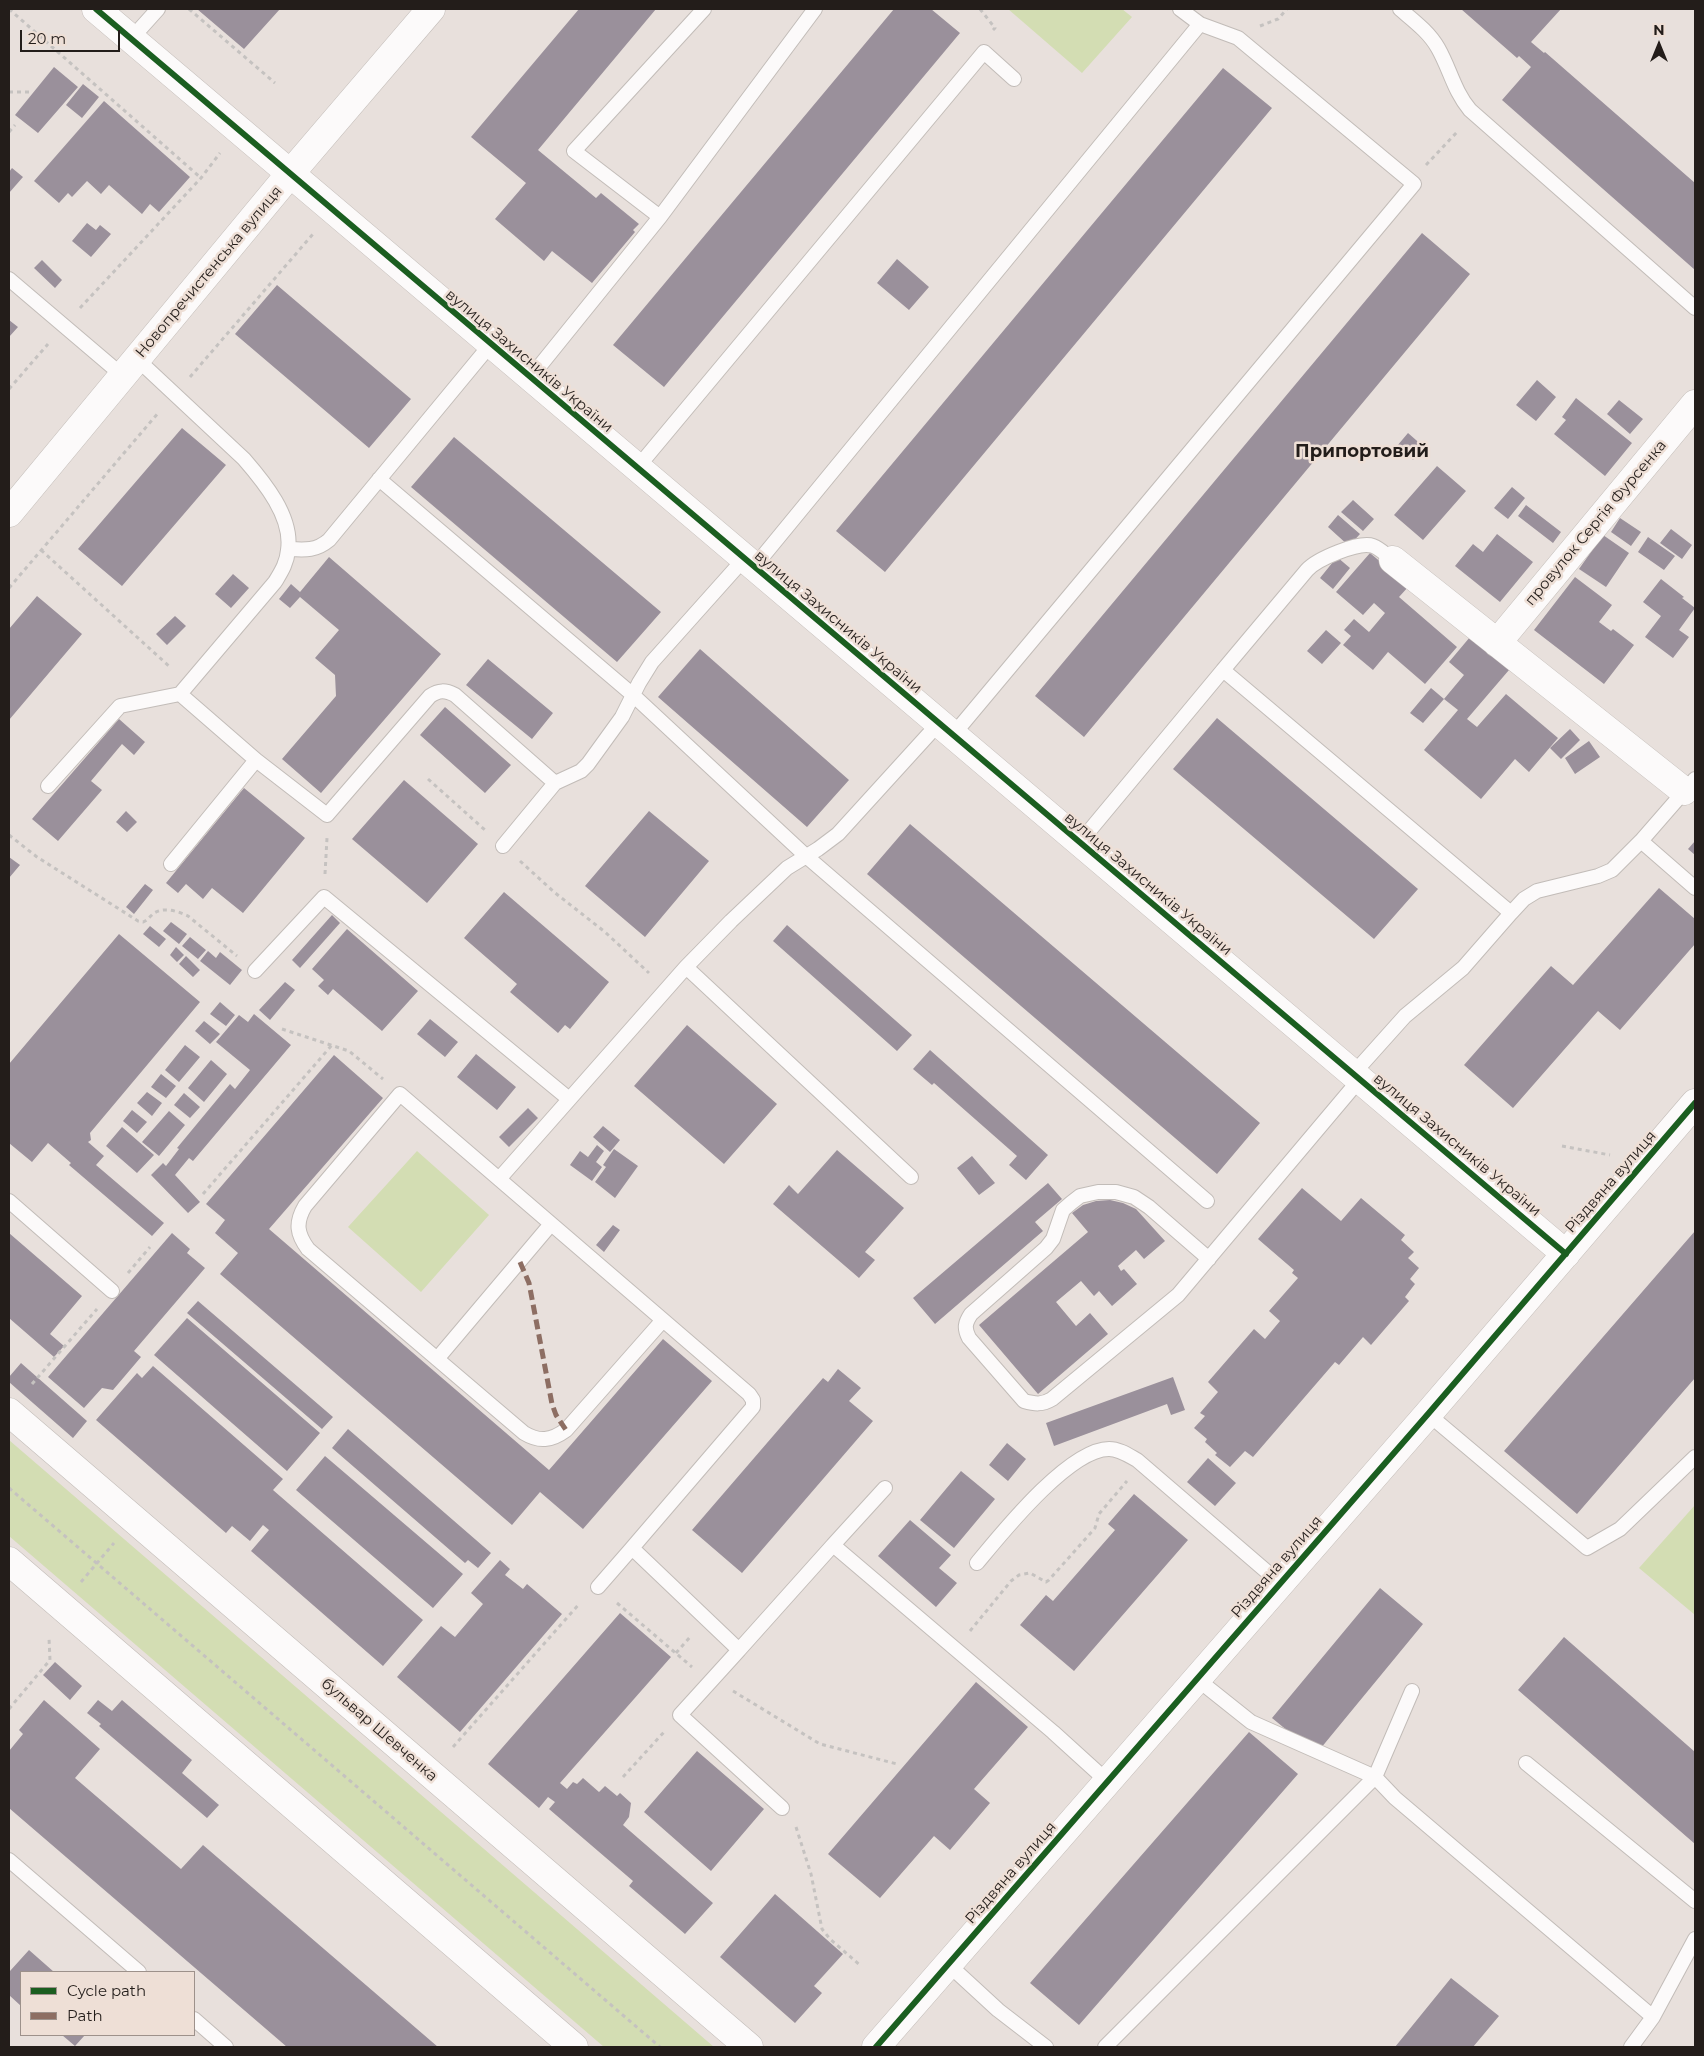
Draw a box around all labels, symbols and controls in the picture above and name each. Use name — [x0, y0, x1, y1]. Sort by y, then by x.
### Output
scale bar — [22, 20, 122, 52]
north arrow — [1634, 20, 1684, 70]
text: N — [1653, 21, 1665, 39]
text: 20 m — [28, 29, 66, 48]
street label: Новопречистенська вулиця — [132, 183, 286, 361]
street label: вулиця Захисників України — [442, 286, 616, 436]
street label: провулок Сергія Фурсенка — [1521, 437, 1671, 609]
district label: Припортовий — [1295, 441, 1429, 463]
street label: вулиця Захисників України — [751, 547, 925, 697]
street label: вулиця Захисників України — [1061, 809, 1235, 959]
street label: вулиця Захисників України — [1370, 1070, 1544, 1220]
street label: Різдвяна вулиця — [1562, 1127, 1660, 1237]
street label: Різдвяна вулиця — [1228, 1512, 1326, 1622]
street label: бульвар Шевченка — [317, 1675, 441, 1785]
street label: Різдвяна вулиця — [962, 1818, 1060, 1928]
legend — [20, 1971, 195, 2036]
text: Cycle path — [67, 1981, 146, 2000]
text: Path — [67, 2006, 103, 2025]

